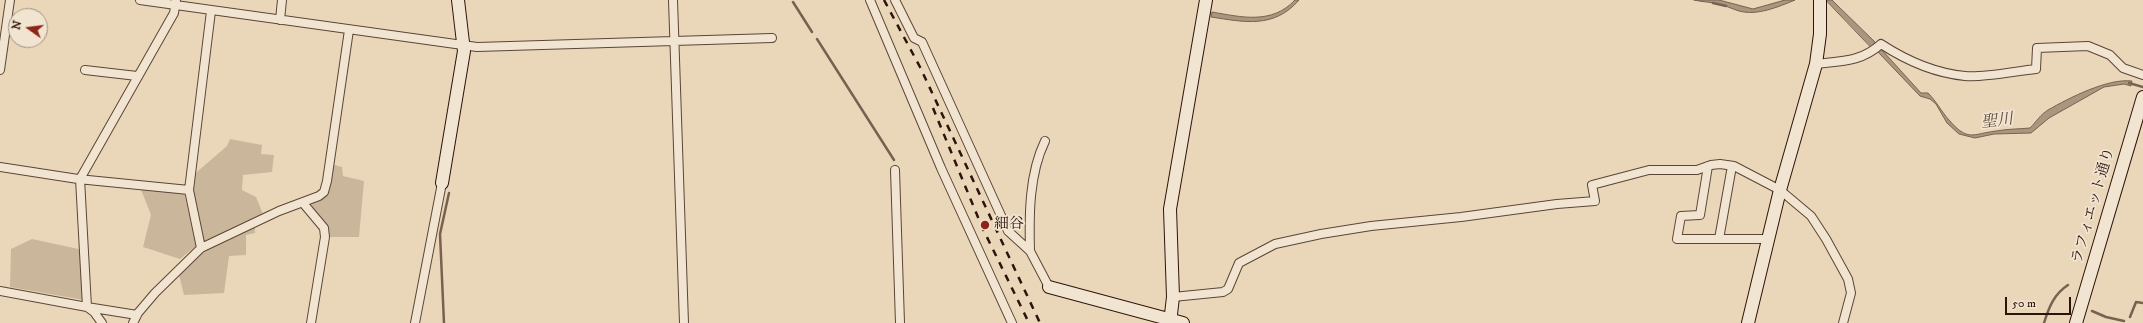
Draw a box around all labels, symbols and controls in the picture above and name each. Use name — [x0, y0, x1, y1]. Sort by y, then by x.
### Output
north arrow — [8, 8, 48, 48]
text: N — [9, 19, 25, 31]
water label: 聖川 — [1980, 111, 2014, 133]
street label: ラフィエット通り — [2069, 146, 2119, 266]
place label: 細谷 — [994, 216, 1024, 234]
marker: 細谷 — [979, 219, 991, 231]
scale bar — [2007, 289, 2073, 315]
text: 50 m — [2012, 296, 2036, 311]

